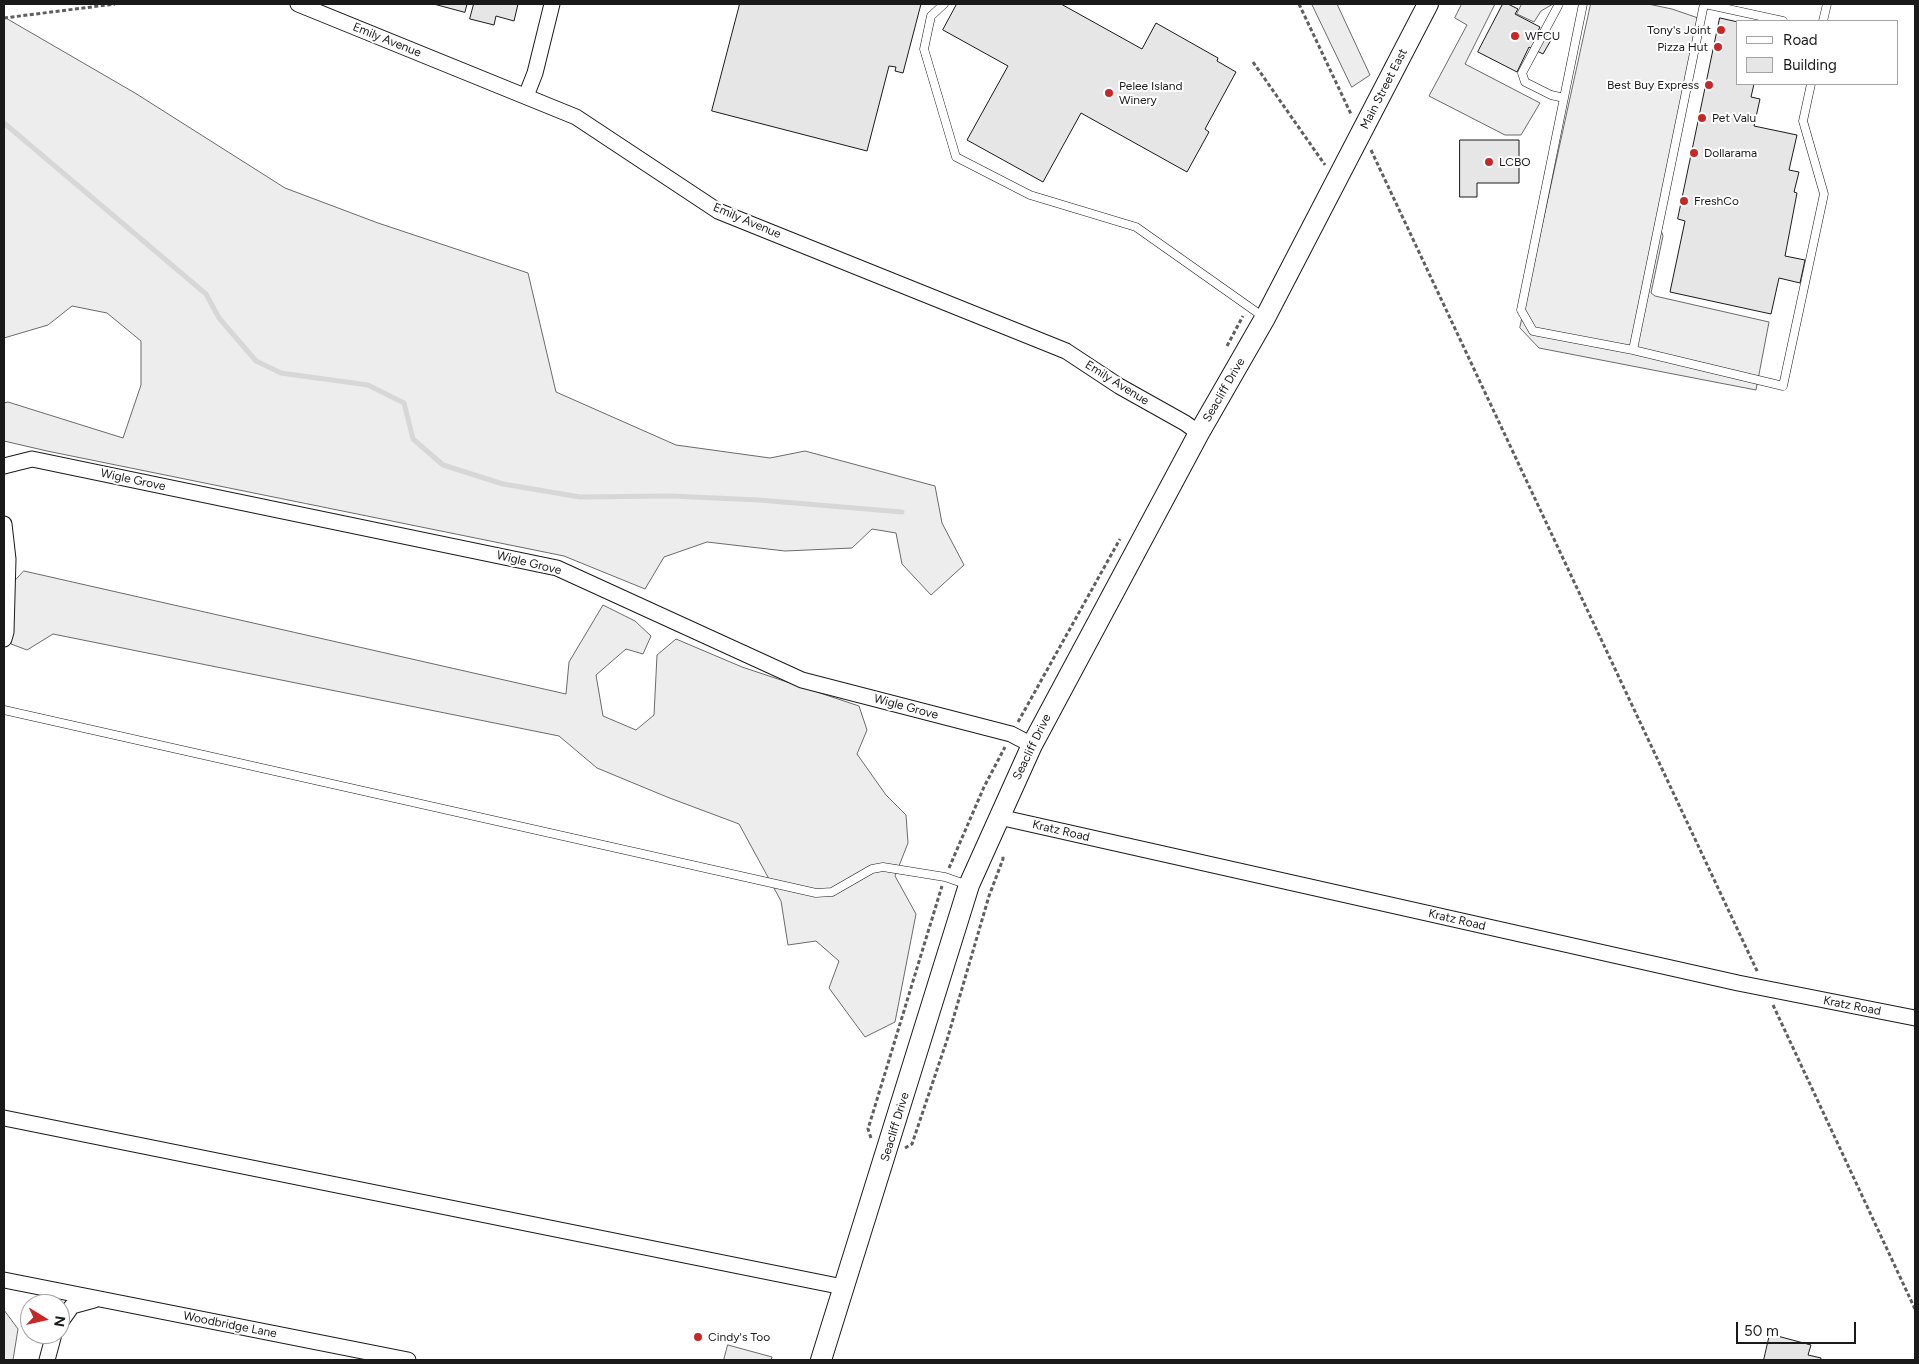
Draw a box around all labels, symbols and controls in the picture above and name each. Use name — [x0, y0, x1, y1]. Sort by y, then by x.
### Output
street label: Emily Avenue — [351, 20, 423, 60]
legend — [1736, 20, 1899, 85]
place label: Tony's Joint — [1647, 23, 1711, 37]
marker: Tony's Joint — [1715, 24, 1727, 36]
place label: WFCU — [1525, 29, 1560, 43]
marker: WFCU — [1509, 30, 1521, 42]
text: Road — [1783, 31, 1818, 49]
place label: Pizza Hut — [1657, 40, 1708, 54]
marker: Pizza Hut — [1712, 41, 1724, 53]
street label: Main Street East — [1357, 46, 1411, 132]
text: Building — [1783, 56, 1837, 74]
place label: Best Buy Express — [1607, 78, 1699, 92]
place label: Pelee Island Winery — [1119, 79, 1182, 107]
marker: Best Buy Express — [1703, 79, 1715, 91]
marker: Pelee Island Winery — [1103, 87, 1115, 99]
place label: Pet Valu — [1712, 111, 1756, 125]
marker: Pet Valu — [1696, 112, 1708, 124]
place label: Dollarama — [1704, 146, 1757, 160]
marker: Dollarama — [1688, 147, 1700, 159]
place label: LCBO — [1499, 155, 1531, 169]
marker: LCBO — [1483, 156, 1495, 168]
place label: FreshCo — [1694, 194, 1739, 208]
marker: FreshCo — [1678, 195, 1690, 207]
street label: Emily Avenue — [711, 200, 783, 242]
street label: Seacliff Drive — [1200, 355, 1248, 425]
street label: Emily Avenue — [1082, 358, 1152, 408]
street label: Wigle Grove — [99, 466, 167, 494]
street label: Wigle Grove — [495, 548, 563, 578]
street label: Wigle Grove — [872, 691, 940, 723]
street label: Seacliff Drive — [1010, 712, 1054, 782]
street label: Kratz Road — [1031, 817, 1091, 845]
street label: Kratz Road — [1427, 906, 1487, 934]
street label: Kratz Road — [1822, 993, 1882, 1019]
street label: Seacliff Drive — [878, 1091, 912, 1163]
north arrow — [20, 1294, 70, 1344]
street label: Woodbridge Lane — [182, 1309, 278, 1341]
scale bar — [1739, 1312, 1859, 1344]
text: N — [50, 1315, 69, 1328]
text: 50 m — [1744, 1322, 1779, 1340]
place label: Cindy's Too — [708, 1330, 770, 1344]
marker: Cindy's Too — [692, 1331, 704, 1343]

